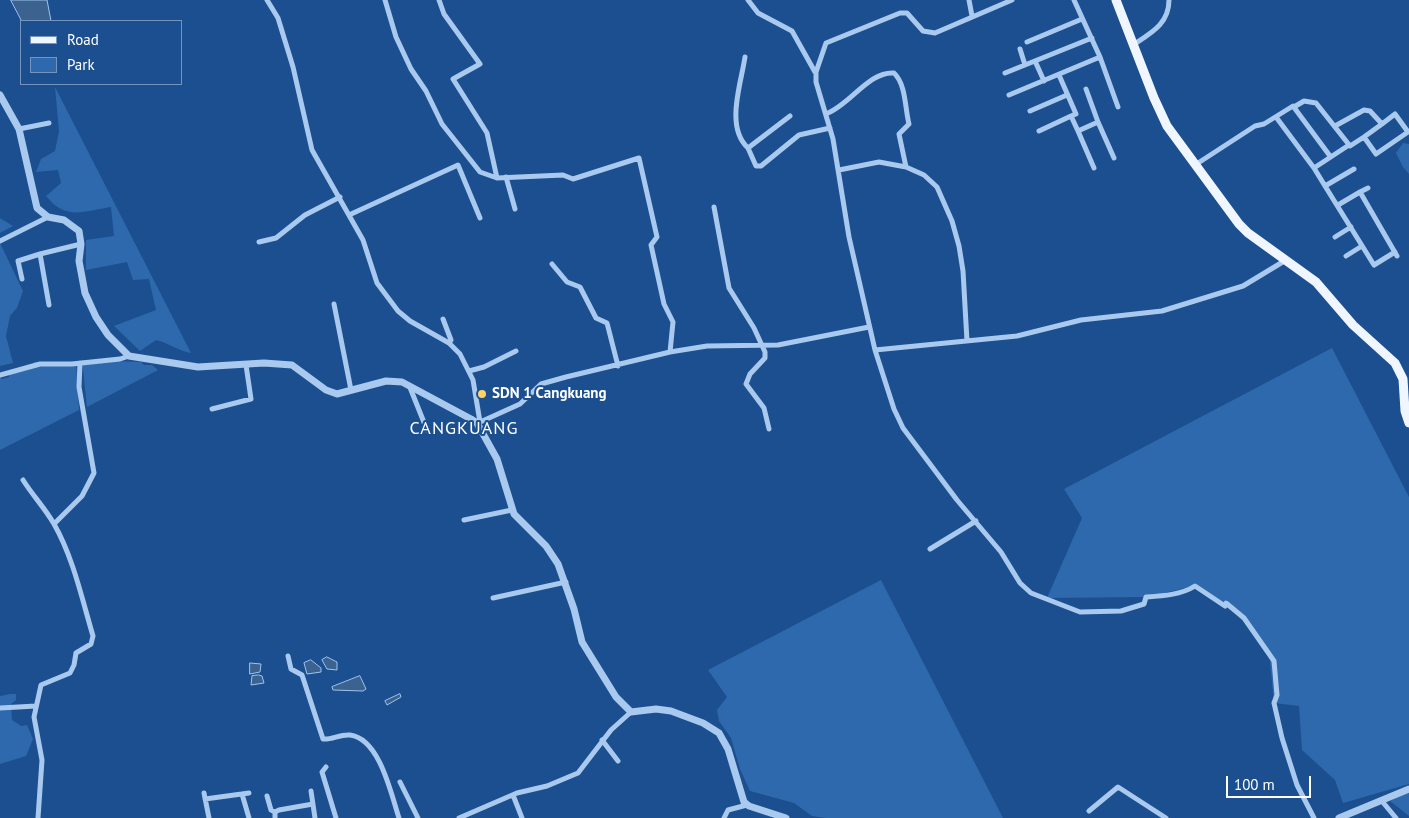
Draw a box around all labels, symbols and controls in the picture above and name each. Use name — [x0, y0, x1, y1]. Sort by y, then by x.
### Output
legend — [20, 20, 182, 85]
text: Road — [67, 30, 99, 49]
text: Park — [67, 55, 95, 74]
place label: SDN 1 Cangkuang — [492, 385, 607, 403]
marker: SDN 1 Cangkuang — [476, 388, 488, 400]
district label: CANGKUANG — [408, 418, 520, 440]
scale bar — [1229, 766, 1314, 798]
text: 100 m — [1234, 775, 1275, 794]

